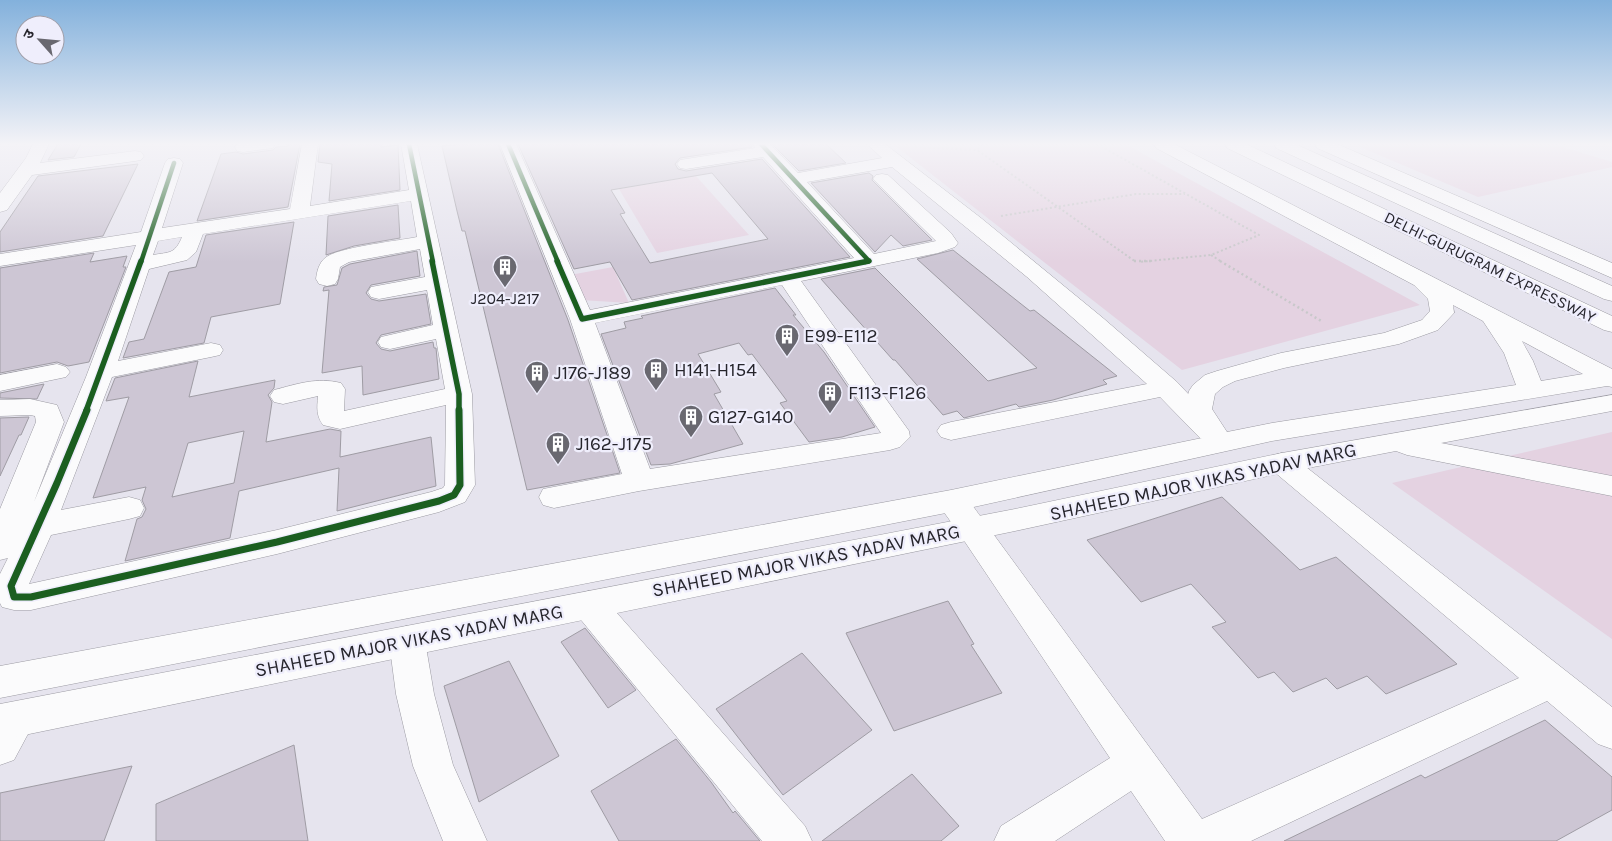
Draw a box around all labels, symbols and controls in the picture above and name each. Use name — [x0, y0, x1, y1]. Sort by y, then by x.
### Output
north arrow — [15, 15, 65, 65]
text: उ — [19, 26, 39, 42]
street label: DELHI-GURUGRAM EXPRESSWAY — [1381, 207, 1599, 327]
building icon: J204-J217 — [492, 254, 518, 288]
place label: J204-J217 — [471, 289, 540, 308]
building icon: E99-E112 — [774, 323, 800, 357]
place label: E99-E112 — [804, 325, 878, 347]
building icon: H141-H154 — [643, 357, 669, 391]
place label: H141-H154 — [674, 359, 757, 381]
building icon: J176-J189 — [524, 360, 550, 394]
place label: J176-J189 — [554, 362, 631, 384]
building icon: F113-F126 — [817, 380, 843, 414]
place label: F113-F126 — [848, 382, 926, 404]
building icon: G127-G140 — [678, 404, 704, 438]
place label: G127-G140 — [708, 406, 793, 428]
building icon: J162-J175 — [545, 431, 571, 465]
place label: J162-J175 — [576, 433, 652, 455]
street label: SHAHEED MAJOR VIKAS YADAV MARG — [1048, 439, 1358, 525]
street label: SHAHEED MAJOR VIKAS YADAV MARG — [650, 520, 962, 602]
street label: SHAHEED MAJOR VIKAS YADAV MARG — [253, 600, 565, 682]

